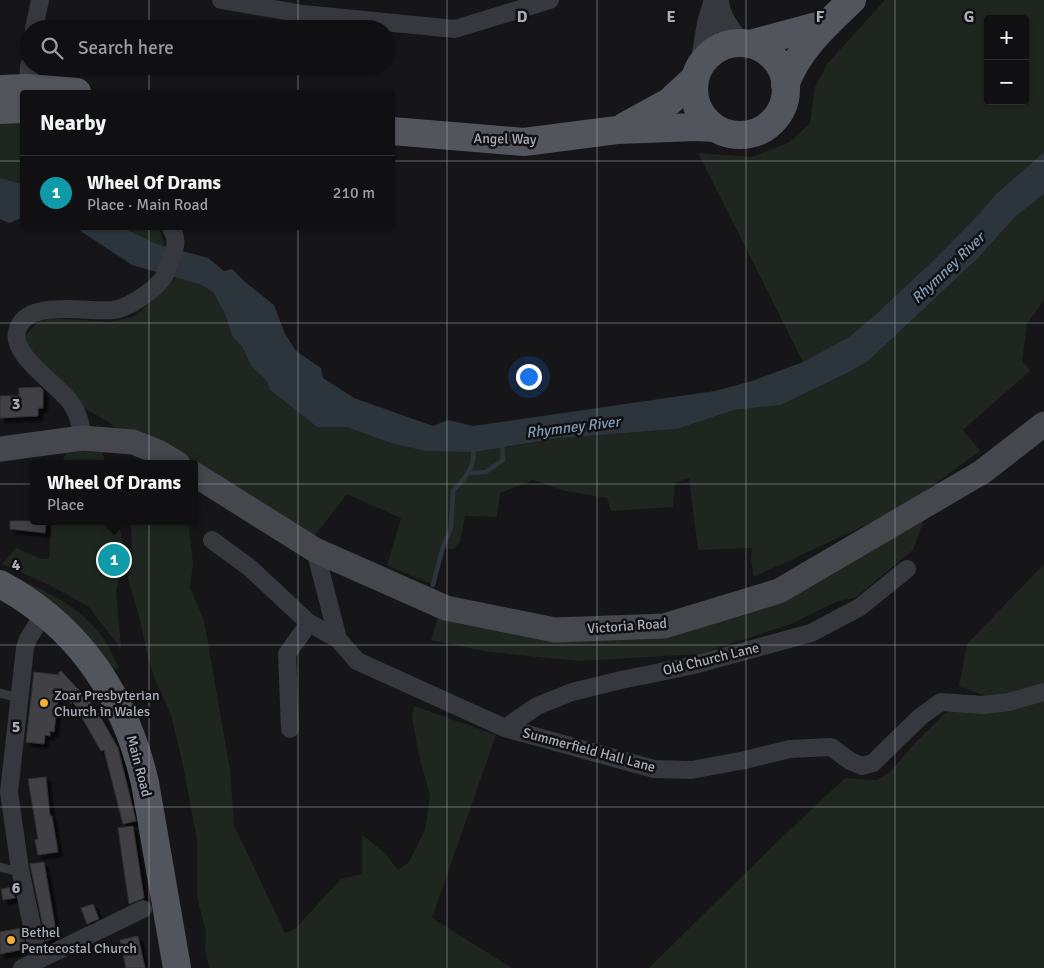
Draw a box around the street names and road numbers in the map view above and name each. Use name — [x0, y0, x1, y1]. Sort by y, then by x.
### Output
street label: Angel Way — [474, 130, 537, 148]
street label: Victoria Road — [587, 615, 667, 637]
street label: Old Church Lane — [661, 639, 761, 679]
street label: Summerfield Hall Lane — [521, 724, 657, 776]
street label: Main Road — [123, 733, 155, 799]

